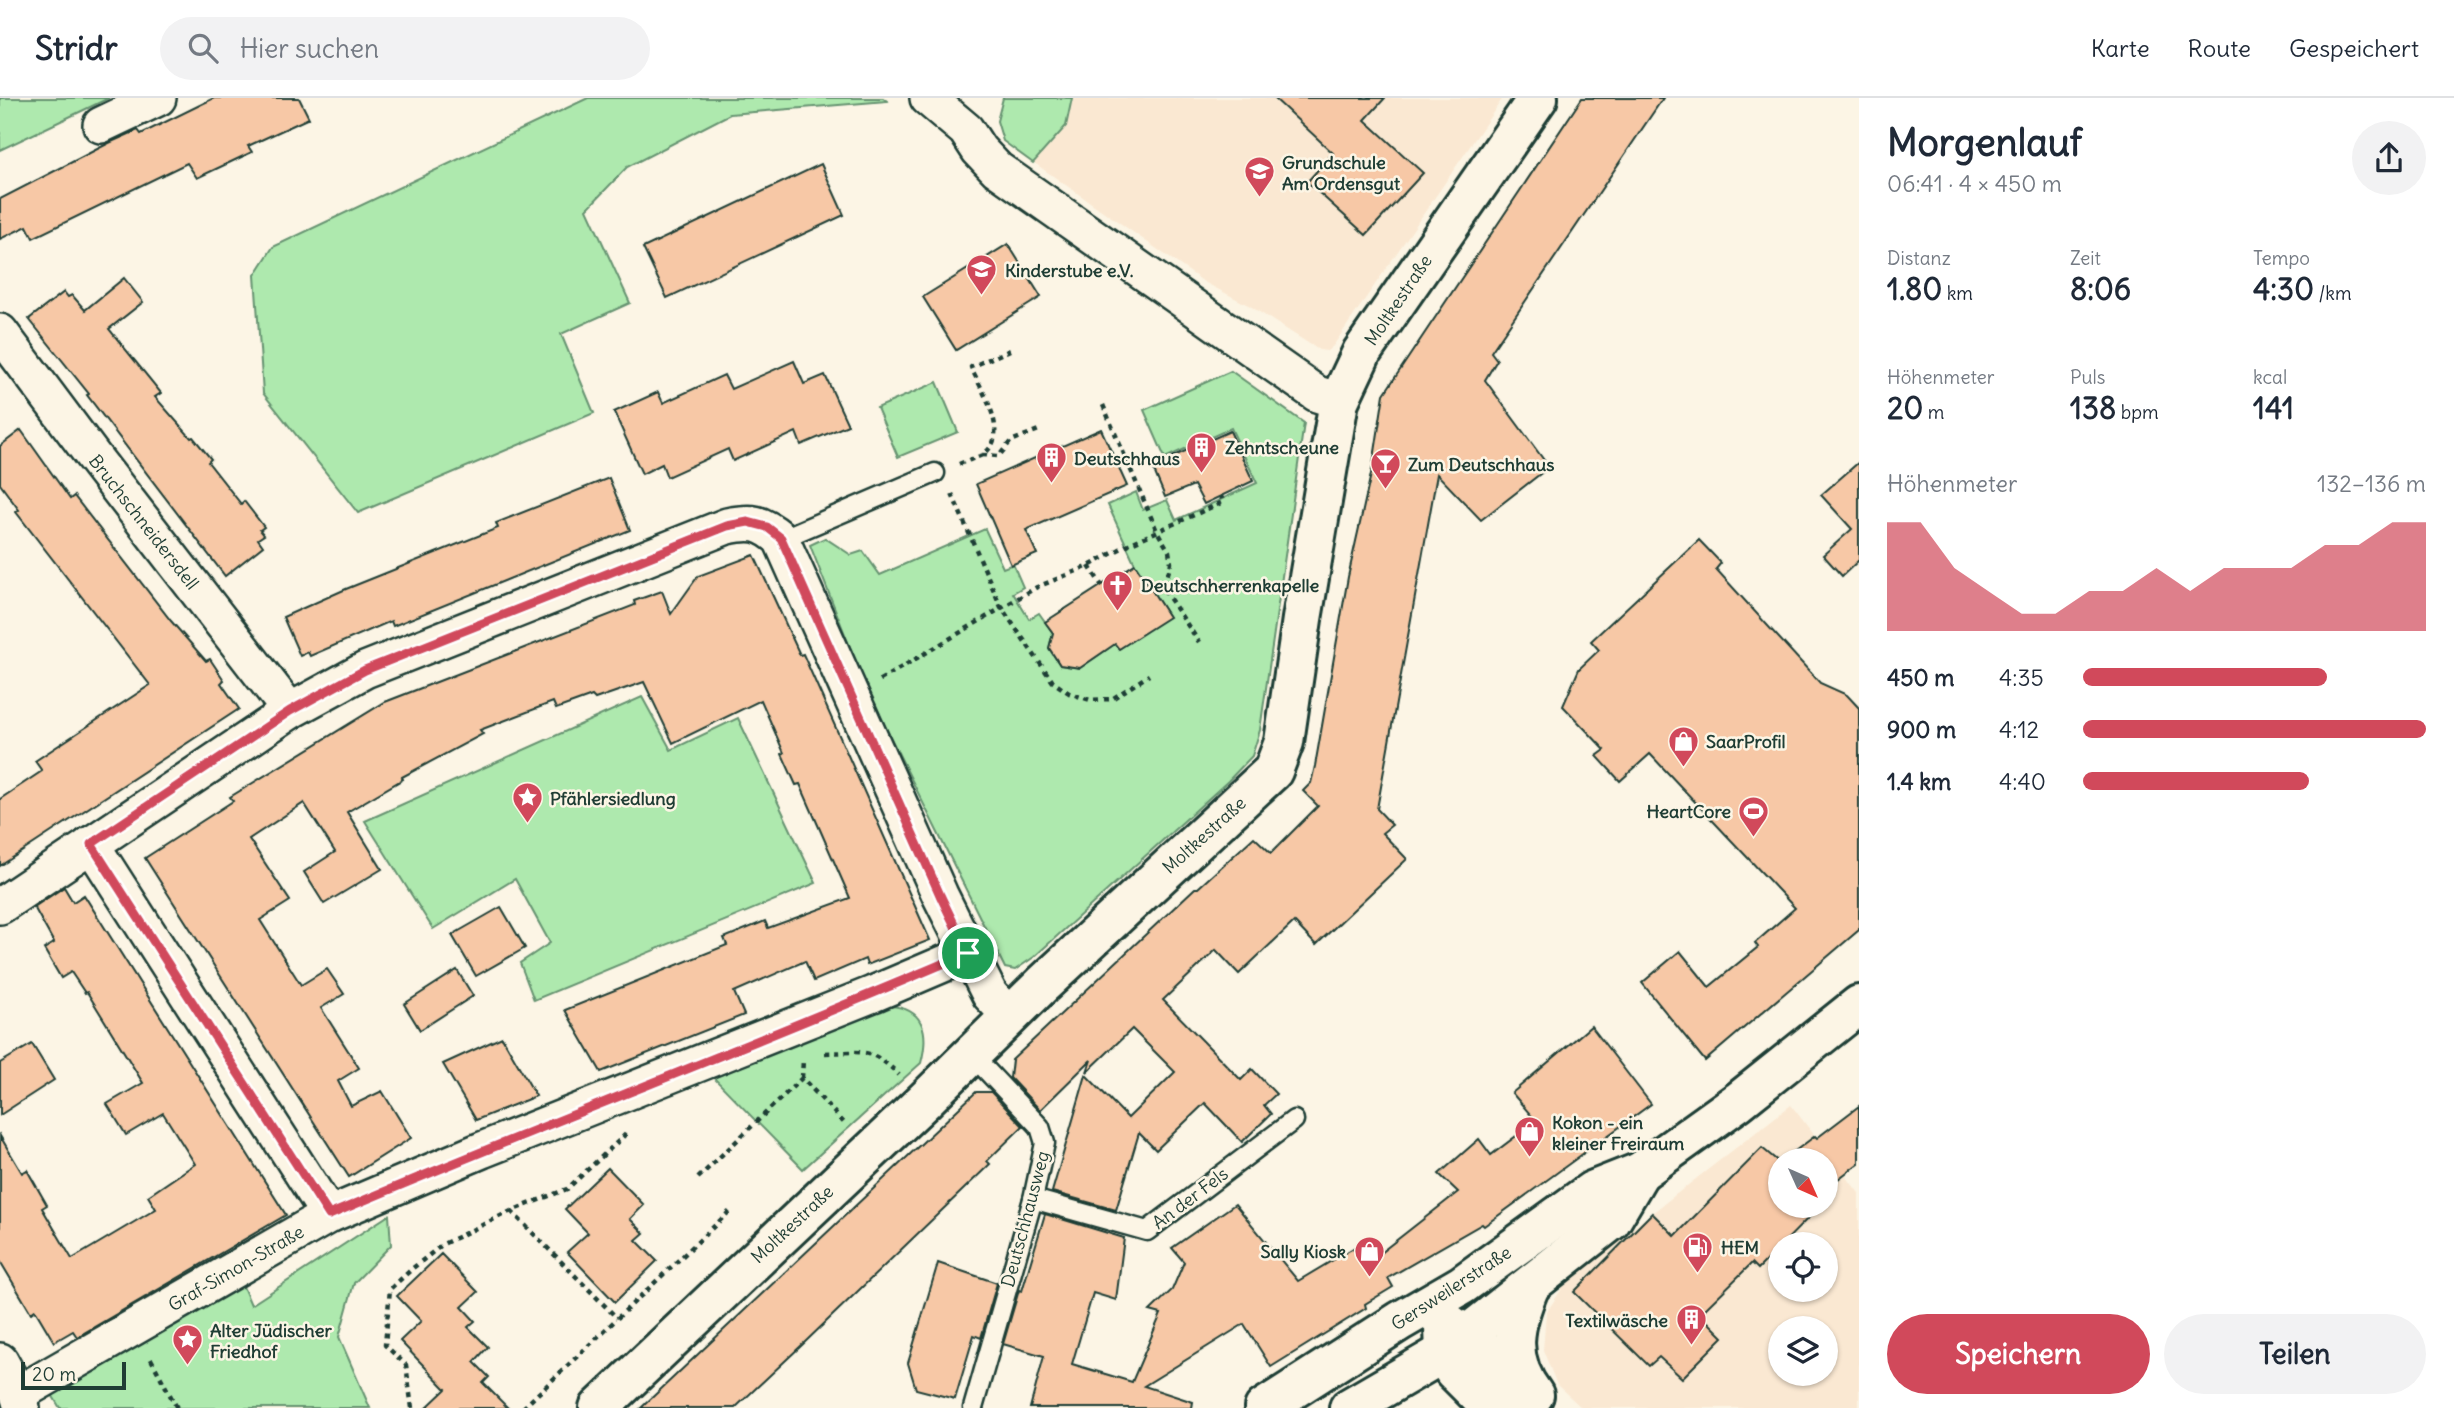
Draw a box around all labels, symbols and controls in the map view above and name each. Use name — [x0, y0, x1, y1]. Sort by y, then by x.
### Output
search box — [160, 17, 650, 80]
text: Stridr — [35, 27, 118, 69]
icon: search — [184, 29, 222, 67]
text: Hier suchen — [240, 32, 379, 65]
text: Karte — [2091, 33, 2150, 63]
text: Route — [2188, 33, 2251, 63]
text: Gespeichert — [2289, 33, 2419, 63]
text: Morgenlauf — [1887, 119, 2082, 166]
button: share — [2352, 121, 2426, 195]
place label: Grundschule Am Ordensgut — [1282, 151, 1401, 195]
school or university icon: Grundschule Am Ordensgut — [1242, 155, 1276, 199]
text: 06:41 · 4 × 450 m — [1887, 169, 2062, 198]
text: Distanz — [1887, 246, 1951, 270]
text: Zeit — [2070, 246, 2101, 270]
text: Tempo — [2253, 246, 2310, 270]
street label: Moltkestraße — [1359, 250, 1437, 350]
school or university icon: Kinderstube e.V. — [965, 253, 999, 297]
place label: Kinderstube e.V. — [1005, 259, 1134, 282]
text: 1.80 — [1887, 270, 1942, 308]
text: 8:06 — [2070, 270, 2131, 308]
text: 4:30 — [2253, 270, 2314, 308]
text: km — [1942, 281, 1973, 305]
text: /km — [2314, 281, 2352, 305]
text: Höhenmeter — [1887, 365, 1995, 389]
text: Puls — [2070, 365, 2105, 389]
text: kcal — [2253, 365, 2287, 389]
text: 20 — [1887, 389, 1923, 427]
text: 138 — [2070, 389, 2116, 427]
text: 141 — [2253, 389, 2294, 427]
text: m — [1923, 400, 1944, 424]
text: bpm — [2116, 400, 2159, 424]
building icon: Zehntscheune — [1185, 430, 1219, 474]
place label: Zehntscheune — [1225, 436, 1339, 459]
building icon: Deutschhaus — [1034, 441, 1068, 485]
place label: Deutschhaus — [1074, 447, 1180, 470]
bar icon: Zum Deutschhaus — [1368, 447, 1402, 491]
street label: Bruchschneidersdell — [84, 450, 204, 594]
place label: Zum Deutschhaus — [1408, 453, 1554, 476]
text: Höhenmeter — [1887, 469, 2017, 498]
text: 132–136 m — [2317, 469, 2426, 498]
church icon: Deutschherrenkapelle — [1101, 568, 1135, 612]
place label: Deutschherrenkapelle — [1141, 574, 1319, 597]
text: 450 m — [1887, 663, 1954, 692]
text: 4:35 — [1999, 663, 2044, 692]
text: 900 m — [1887, 715, 1956, 744]
text: 4:12 — [1999, 715, 2039, 744]
shop icon: SaarProfil — [1666, 724, 1700, 768]
place label: SaarProfil — [1706, 730, 1786, 753]
text: 1.4 km — [1887, 767, 1951, 796]
text: 4:40 — [1999, 767, 2046, 796]
place icon: Pfählersiedlung — [510, 781, 544, 825]
place label: Pfählersiedlung — [550, 787, 676, 810]
street label: Moltkestraße — [1157, 791, 1251, 879]
sports icon: HeartCore — [1737, 794, 1771, 838]
place label: HeartCore — [1647, 800, 1731, 823]
pin — [938, 923, 998, 983]
icon: arrive — [949, 934, 987, 972]
place label: Kokon - ein kleiner Freiraum — [1552, 1111, 1685, 1155]
shop icon: Kokon - ein kleiner Freiraum — [1512, 1115, 1546, 1159]
street label: Deutschhausweg — [996, 1148, 1054, 1290]
north arrow — [1768, 1148, 1838, 1218]
map controls — [1768, 1148, 1838, 1386]
street label: An der Fels — [1147, 1162, 1233, 1234]
street label: Moltkestraße — [746, 1180, 838, 1268]
street label: Graf-Simon-Straße — [164, 1220, 308, 1316]
fuel station icon: HEM — [1681, 1230, 1715, 1274]
button: locate — [1768, 1232, 1838, 1302]
shop icon: Sally Kiosk — [1352, 1234, 1386, 1278]
place label: HEM — [1721, 1236, 1759, 1259]
place label: Sally Kiosk — [1261, 1240, 1346, 1263]
street label: Gersweilerstraße — [1387, 1241, 1515, 1335]
building icon: Textilwäsche — [1674, 1303, 1708, 1347]
place label: Textilwäsche — [1565, 1309, 1668, 1332]
button: Speichern — [1887, 1314, 2150, 1394]
button: Teilen — [2164, 1314, 2426, 1394]
button: layers — [1768, 1316, 1838, 1386]
place label: Alter Jüdischer Friedhof — [210, 1319, 332, 1363]
place icon: Alter Jüdischer Friedhof — [170, 1323, 204, 1367]
scale bar — [21, 1359, 126, 1391]
text: 20 m — [32, 1362, 76, 1386]

